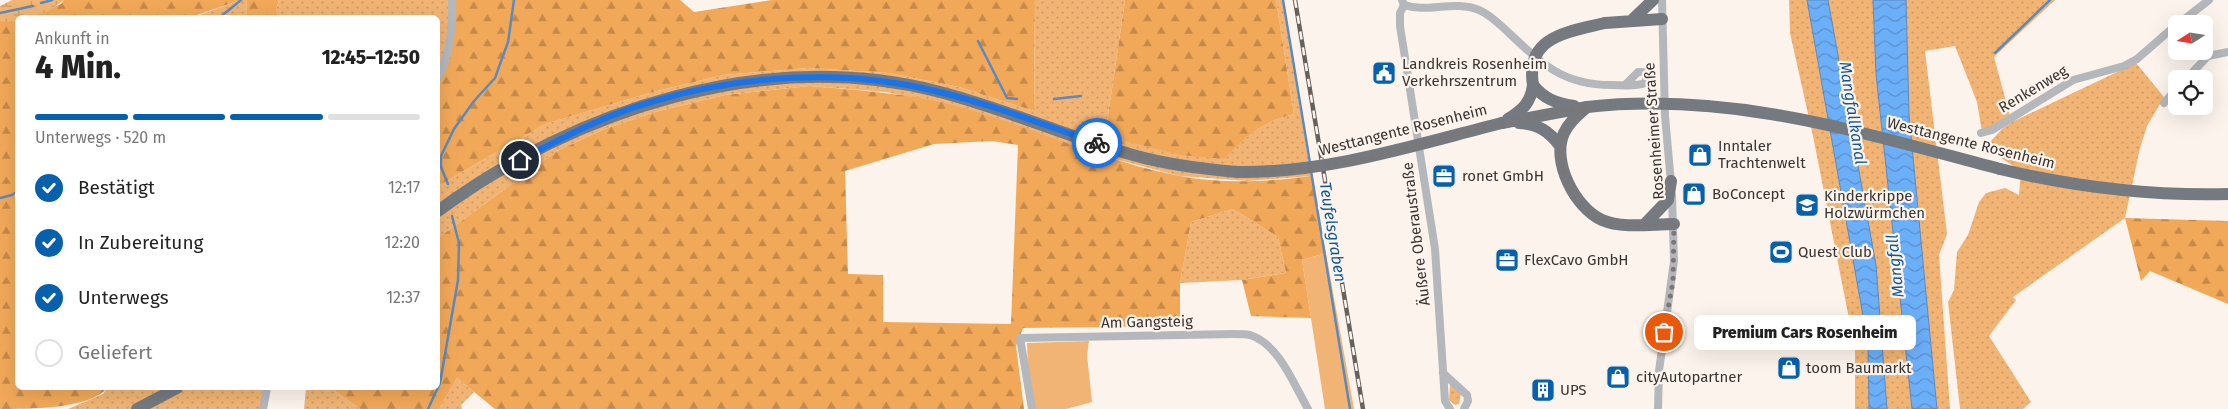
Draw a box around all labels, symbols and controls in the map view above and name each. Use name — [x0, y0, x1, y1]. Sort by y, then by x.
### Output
north arrow — [2168, 15, 2212, 60]
map controls — [2168, 15, 2213, 115]
text: Ankunft in — [35, 29, 110, 48]
text: 12:45–12:50 — [322, 46, 420, 69]
text: 4 Min. — [35, 48, 121, 86]
place label: Landkreis Rosenheim Verkehrszentrum — [1402, 55, 1547, 90]
public building icon: Landkreis Rosenheim Verkehrszentrum — [1371, 60, 1397, 86]
water label: Mangfallkanal — [1835, 60, 1871, 166]
street label: Renkenweg — [1995, 61, 2071, 117]
street label: Rosenheimer Straße — [1640, 62, 1668, 200]
button: locate — [2168, 70, 2213, 115]
street label: Westtangente Rosenheim — [1317, 100, 1489, 160]
street label: Westtangente Rosenheim — [1885, 113, 2057, 173]
courier — [1072, 118, 1122, 168]
text: Unterwegs · 520 m — [35, 128, 166, 147]
icon: bike — [1083, 129, 1111, 157]
place label: Inntaler Trachtenwelt — [1718, 137, 1806, 172]
pin — [499, 139, 541, 181]
shop icon: Inntaler Trachtenwelt — [1687, 142, 1713, 168]
icon: home — [506, 146, 534, 174]
street label: Äußere Oberaustraße — [1398, 161, 1434, 307]
office icon: ronet GmbH — [1431, 163, 1457, 189]
place label: ronet GmbH — [1462, 167, 1544, 185]
icon: check — [35, 174, 63, 202]
text: Bestätigt — [78, 176, 155, 199]
text: 12:17 — [388, 178, 420, 197]
water label: Teufelsgraben — [1316, 181, 1350, 283]
shop icon: BoConcept — [1681, 181, 1707, 207]
place label: BoConcept — [1712, 185, 1785, 203]
place label: Kinderkrippe Holzwürmchen — [1824, 187, 1925, 222]
school or university icon: Kinderkrippe Holzwürmchen — [1794, 192, 1820, 218]
icon: check — [35, 229, 63, 257]
text: In Zubereitung — [78, 231, 203, 254]
text: 12:20 — [384, 233, 420, 252]
water label: Mangfall — [1882, 233, 1908, 299]
sports icon: Quest Club — [1768, 239, 1794, 265]
place label: Quest Club — [1798, 243, 1872, 261]
office icon: FlexCavo GmbH — [1494, 247, 1520, 273]
place label: FlexCavo GmbH — [1524, 251, 1629, 269]
icon: check — [35, 284, 63, 312]
text: Unterwegs — [78, 286, 169, 309]
text: 12:37 — [386, 288, 420, 307]
pin — [1643, 311, 1685, 353]
street label: Am Gangsteig — [1101, 312, 1193, 332]
callout: Premium Cars Rosenheim — [1694, 314, 1916, 350]
icon: bag — [1650, 318, 1678, 346]
text: Premium Cars Rosenheim — [1712, 323, 1898, 342]
text: Geliefert — [78, 341, 152, 364]
shop icon: toom Baumarkt — [1776, 355, 1802, 381]
place label: toom Baumarkt — [1806, 359, 1912, 377]
shop icon: cityAutopartner — [1605, 364, 1631, 390]
place label: cityAutopartner — [1636, 368, 1742, 386]
building icon: UPS — [1530, 377, 1556, 403]
place label: UPS — [1560, 381, 1587, 399]

